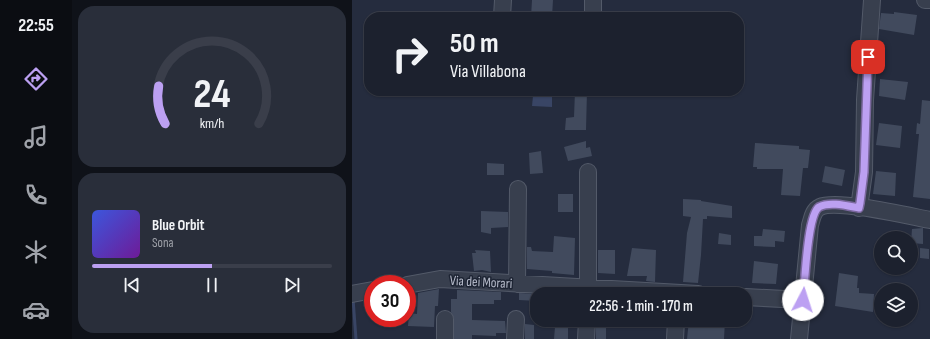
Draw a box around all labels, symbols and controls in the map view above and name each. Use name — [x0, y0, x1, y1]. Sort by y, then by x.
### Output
text: 22:55 — [18, 15, 54, 36]
text: 50 m — [450, 27, 499, 60]
icon: right — [384, 28, 436, 80]
pin — [851, 40, 885, 74]
icon: arrive — [857, 46, 879, 68]
text: Via Villabona — [450, 61, 526, 82]
icon: directions — [22, 65, 50, 93]
text: 24 — [193, 70, 231, 119]
text: km/h — [200, 115, 224, 132]
icon: music — [22, 123, 50, 151]
icon: phone — [22, 181, 50, 209]
text: Blue Orbit — [152, 216, 204, 235]
map controls — [874, 231, 918, 327]
button: search — [874, 231, 918, 275]
text: Sona — [152, 235, 174, 251]
icon: climate — [22, 238, 50, 266]
street label: Via dei Morari — [449, 272, 513, 292]
icon: previous — [121, 274, 143, 296]
icon: pause — [201, 274, 223, 296]
icon: next — [281, 274, 303, 296]
speed limit sign: 30 — [364, 275, 416, 327]
position arrow — [782, 279, 824, 321]
button: layers — [874, 283, 918, 327]
icon: car — [22, 296, 50, 324]
text: 22:56 · 1 min · 170 m — [589, 297, 693, 316]

